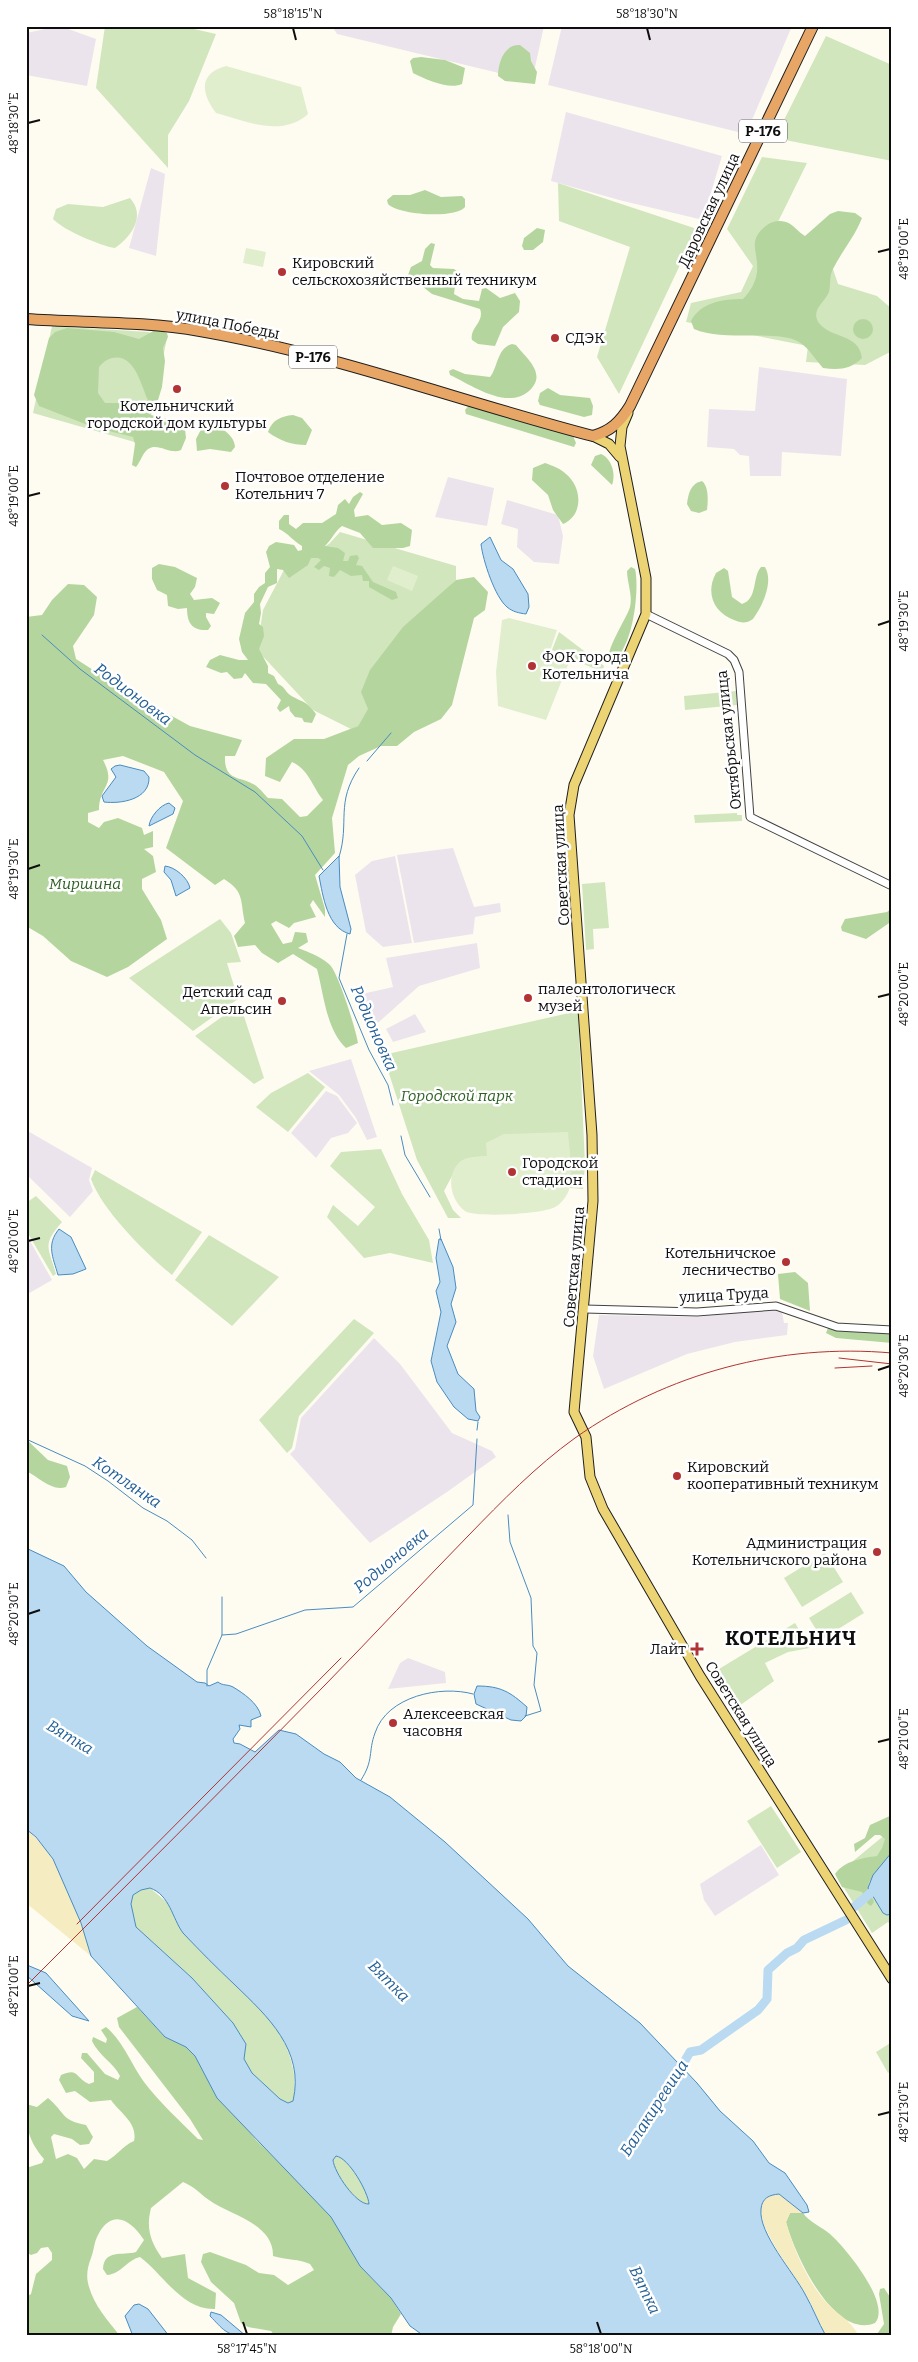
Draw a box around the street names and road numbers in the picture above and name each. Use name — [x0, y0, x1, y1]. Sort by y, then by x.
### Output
road number: Р-176 — [739, 120, 787, 142]
street label: Даровская улица — [675, 150, 743, 270]
street label: улица Победы — [174, 305, 281, 343]
road number: Р-176 — [289, 346, 337, 368]
street label: Октябрьская улица — [713, 669, 745, 811]
street label: Советская улица — [549, 804, 573, 926]
street label: Советская улица — [560, 1206, 588, 1328]
street label: улица Труда — [678, 1284, 769, 1306]
street label: Советская улица — [701, 1658, 781, 1770]

